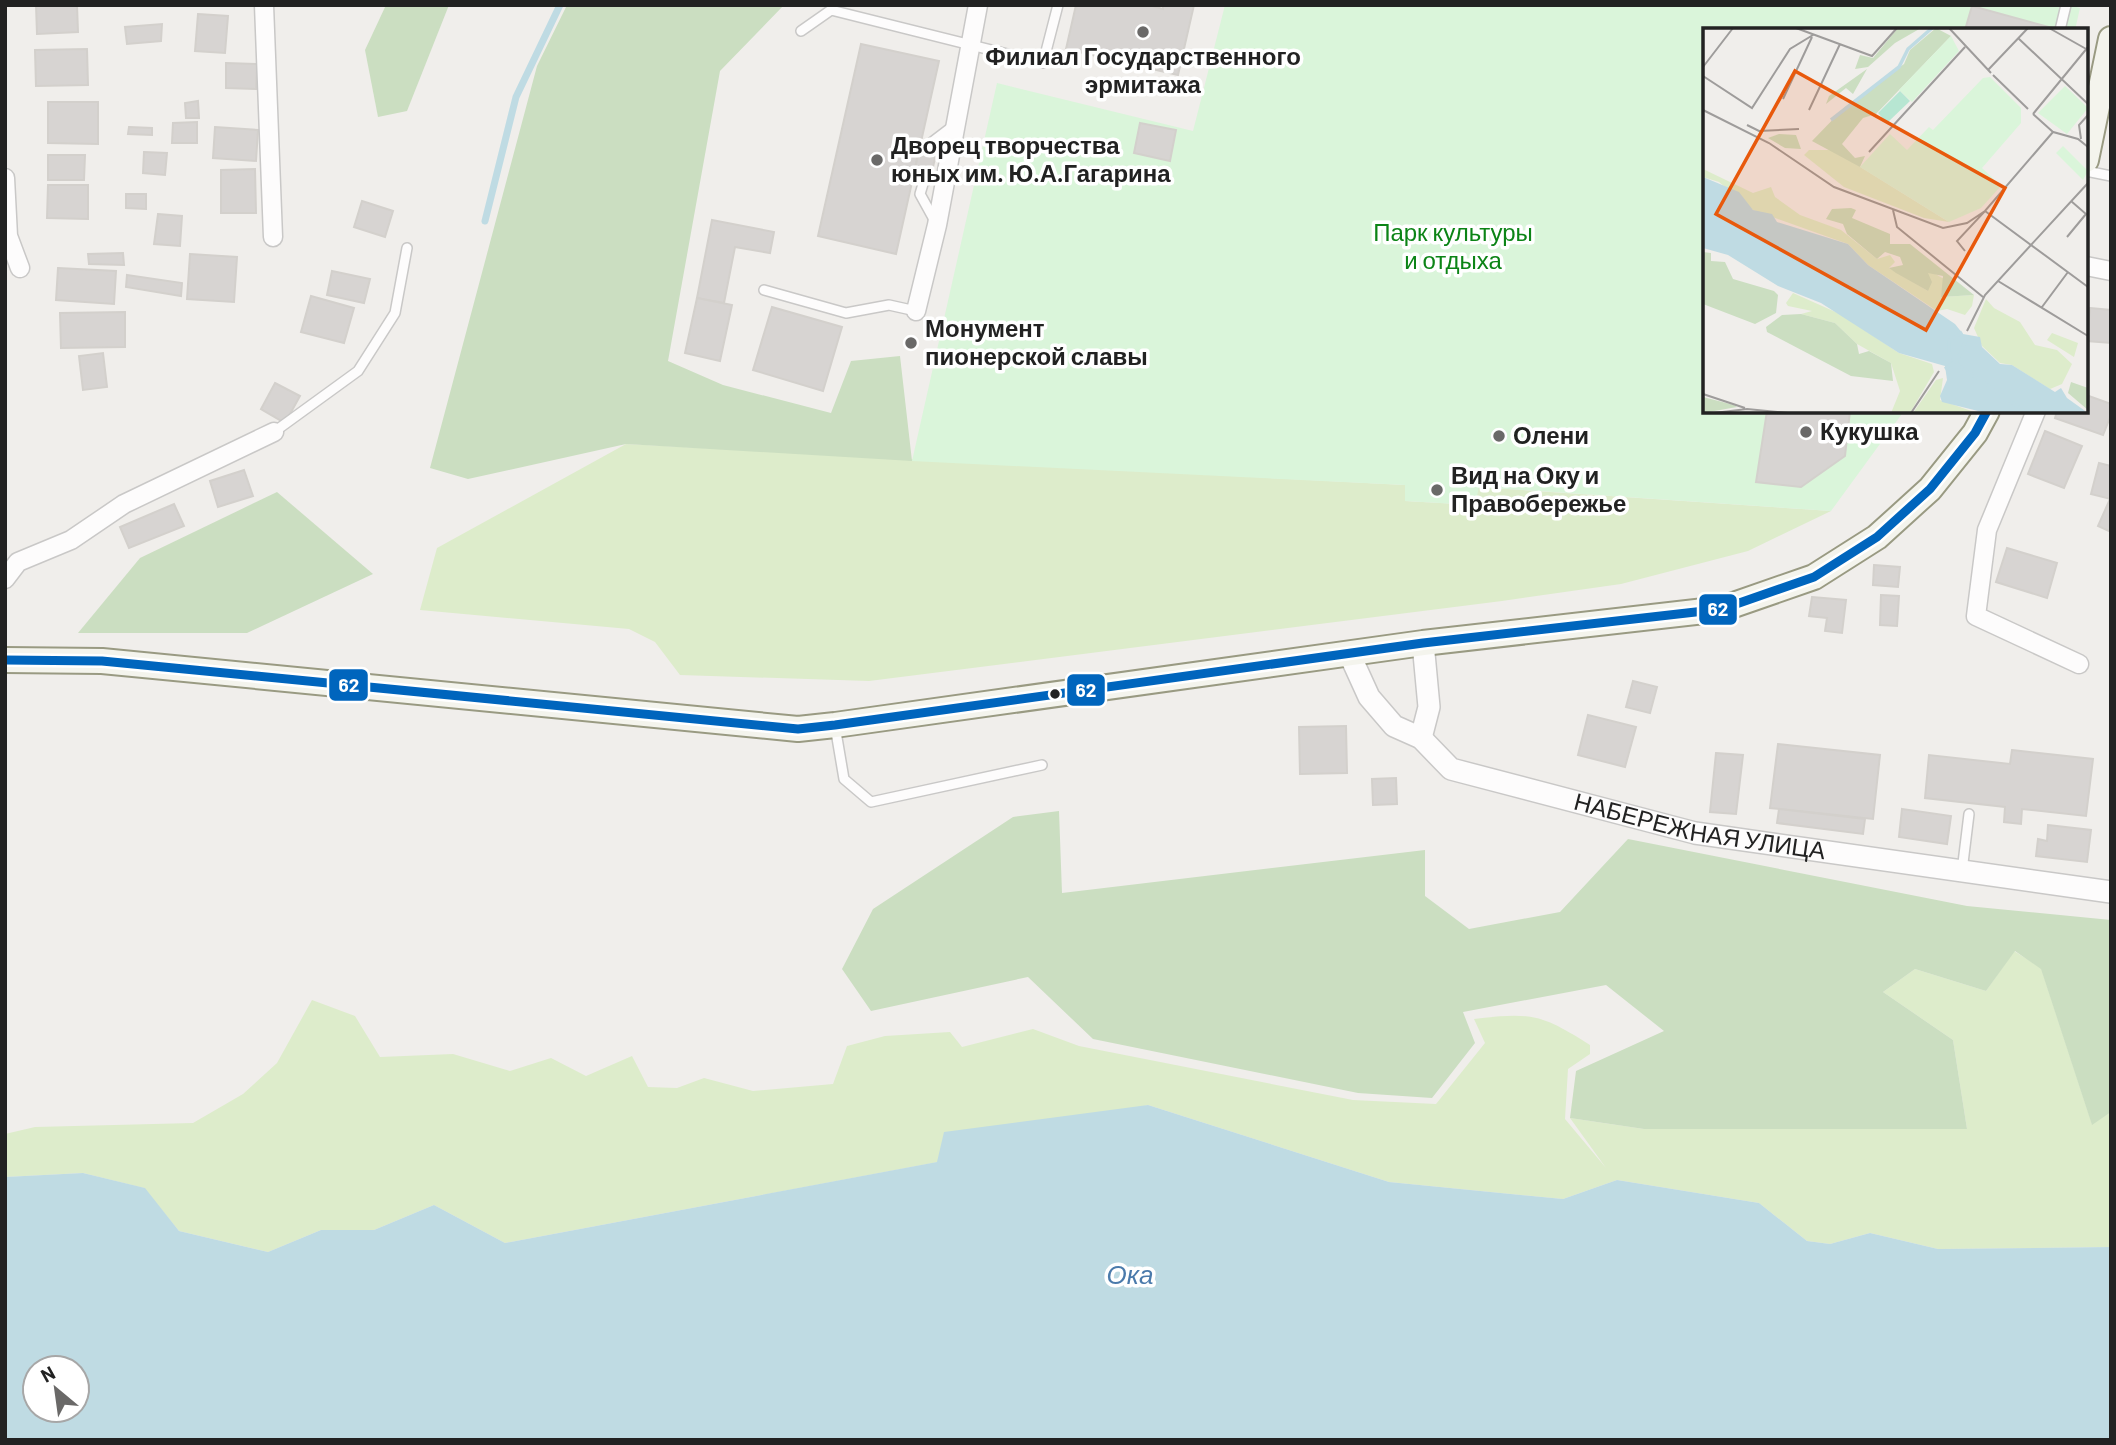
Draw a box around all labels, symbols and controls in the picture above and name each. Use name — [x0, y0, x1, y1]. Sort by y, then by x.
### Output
marker: Филиал Государственного эрмитажа — [1135, 24, 1151, 40]
inset map — [1703, 28, 2088, 413]
place label: Филиал Государственного эрмитажа — [985, 41, 1301, 98]
place label: Дворец творчества юных им. Ю.А.Гагарина — [891, 130, 1171, 187]
marker: Дворец творчества юных им. Ю.А.Гагарина — [869, 152, 885, 168]
park label: Парк культуры и отдыха — [1373, 217, 1533, 274]
place label: Монумент пионерской славы — [925, 313, 1148, 370]
marker: Монумент пионерской славы — [903, 335, 919, 351]
place label: Кукушка — [1820, 416, 1919, 445]
place label: Олени — [1513, 420, 1589, 449]
marker: Кукушка — [1798, 424, 1814, 440]
marker: Олени — [1491, 428, 1507, 444]
place label: Вид на Оку и Правобережье — [1451, 460, 1626, 517]
marker: Вид на Оку и Правобережье — [1429, 482, 1445, 498]
line badge: 62 — [1698, 593, 1738, 626]
text: 62 — [1708, 597, 1728, 620]
line badge: 62 — [328, 668, 369, 702]
text: 62 — [339, 673, 359, 696]
line badge: 62 — [1066, 673, 1106, 707]
text: 62 — [1076, 678, 1096, 701]
unlabelled marker — [1048, 687, 1062, 701]
street label: НАБЕРЕЖНАЯ УЛИЦА — [1571, 786, 1827, 864]
water label: Ока — [1107, 1258, 1153, 1289]
north arrow — [21, 1354, 91, 1424]
text: N — [36, 1361, 59, 1387]

